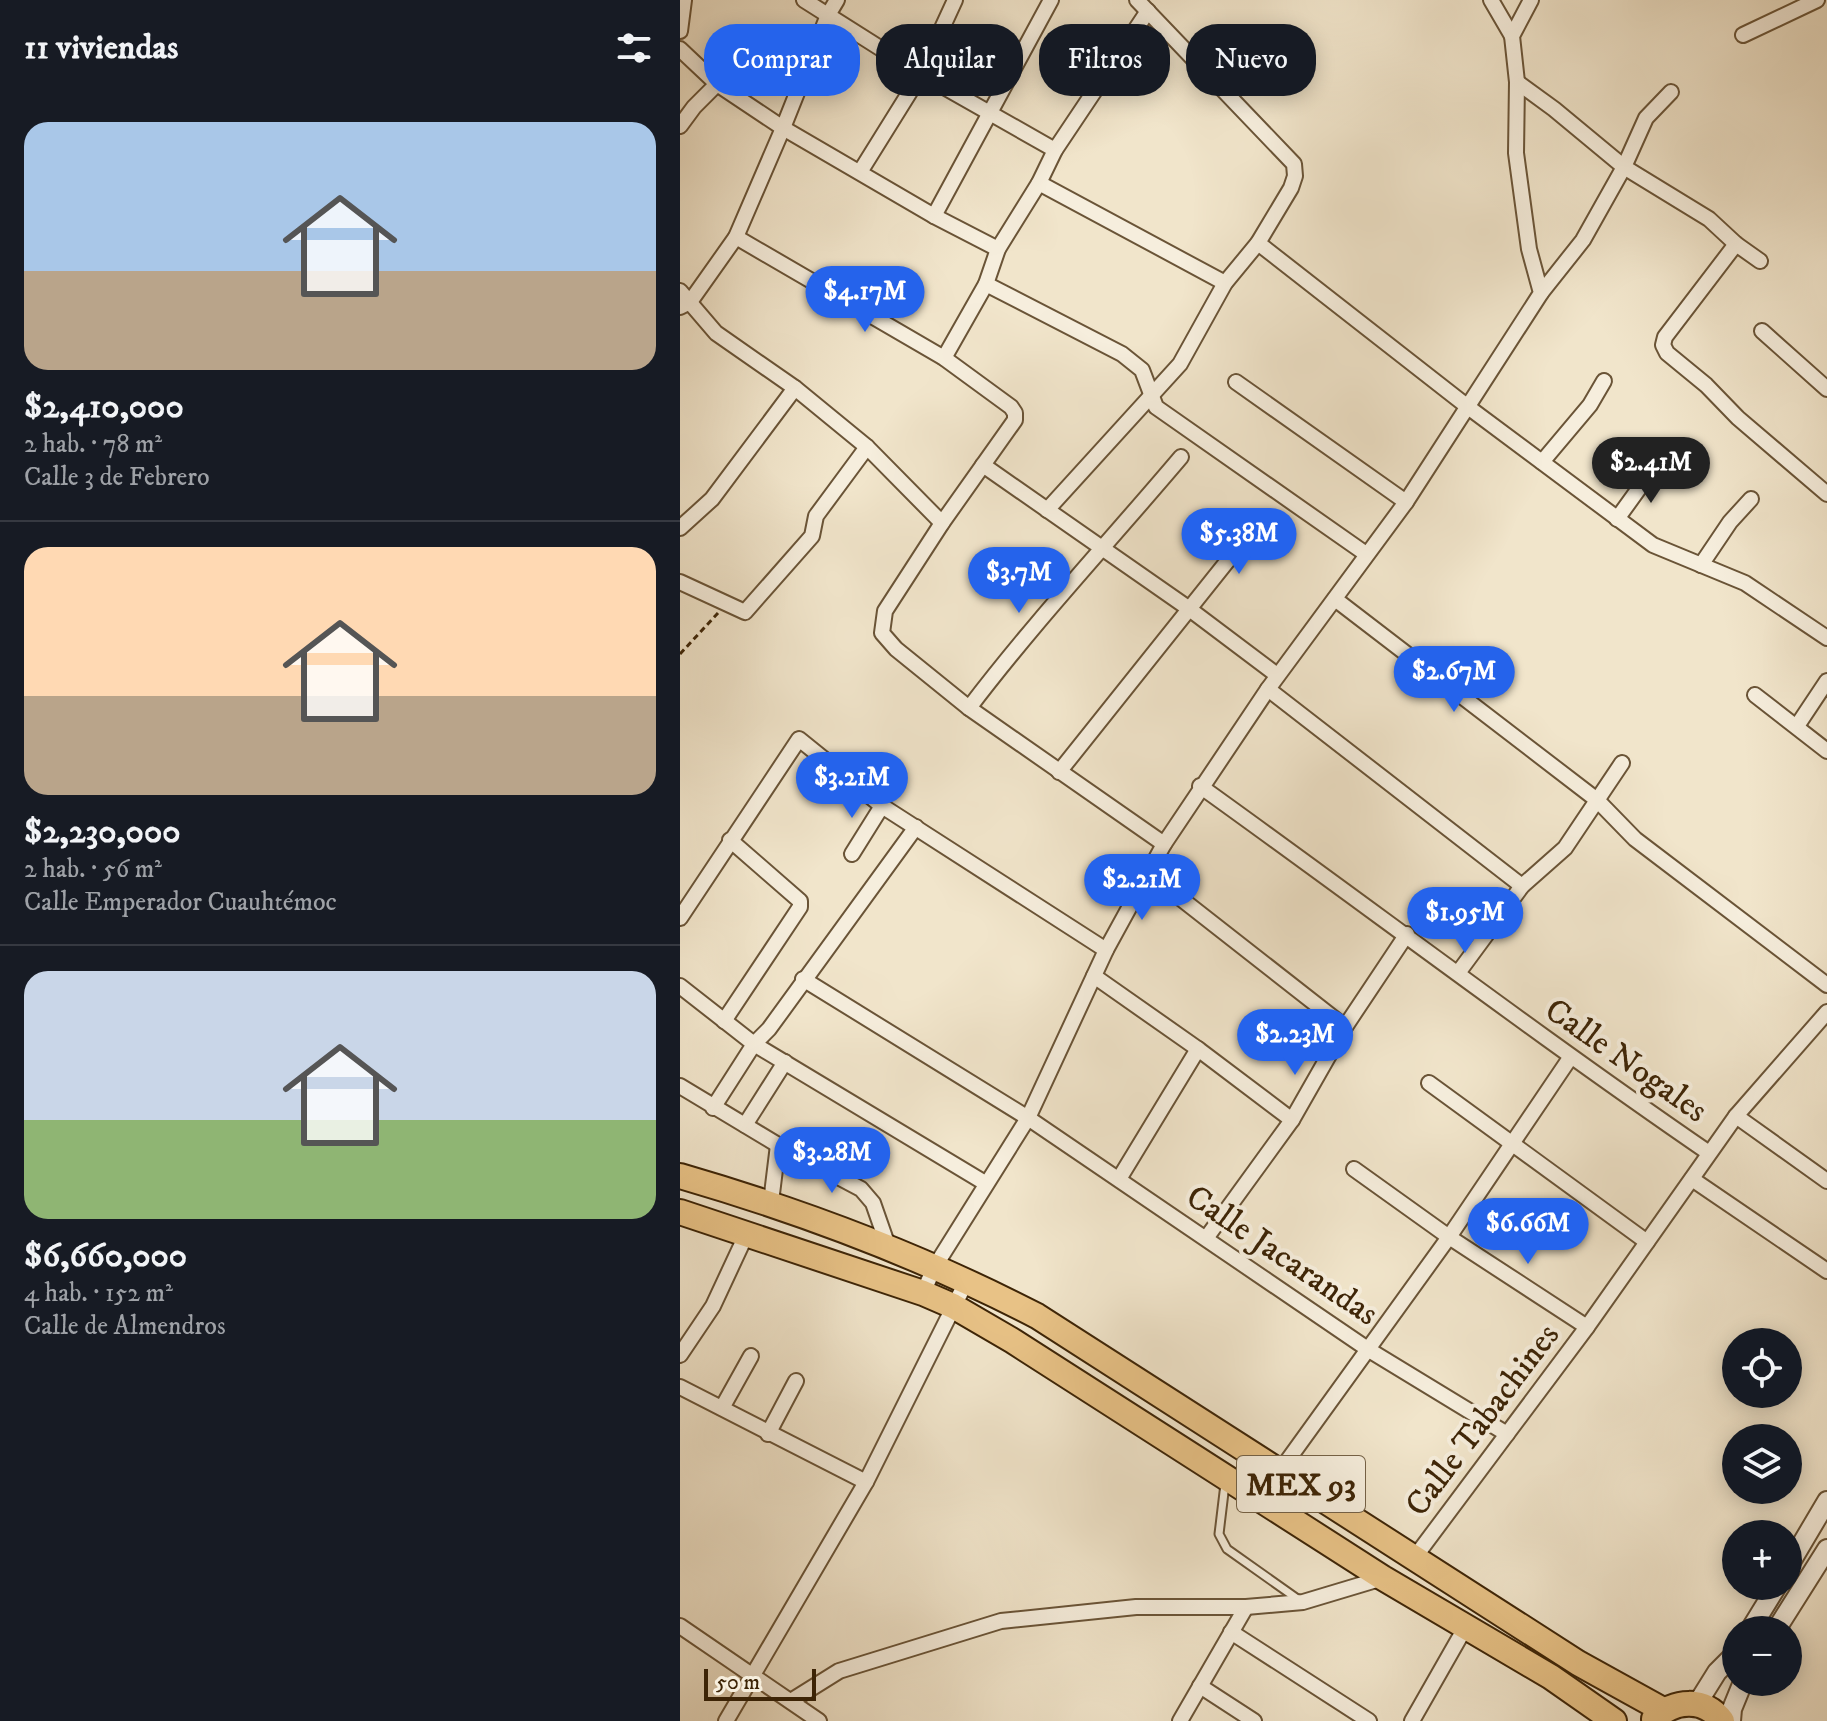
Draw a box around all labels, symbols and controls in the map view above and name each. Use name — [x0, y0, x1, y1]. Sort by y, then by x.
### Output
chip: Comprar — [704, 24, 860, 96]
chip: Alquilar — [876, 24, 1023, 96]
chip: Filtros — [1039, 24, 1170, 96]
chip: Nuevo — [1186, 24, 1316, 96]
icon: filters — [612, 26, 656, 70]
text: 11 viviendas — [24, 27, 178, 69]
icon: home — [268, 174, 412, 318]
pin: $4.17M — [800, 266, 930, 334]
text: $4.17M — [824, 275, 906, 308]
text: $2,410,000 — [24, 386, 184, 428]
text: 2 hab. · 78 m² — [24, 428, 162, 461]
pin: $2.41M — [1586, 437, 1716, 505]
text: $2.41M — [1610, 446, 1692, 479]
text: Calle 3 de Febrero — [24, 461, 210, 494]
pin: $5.38M — [1174, 508, 1304, 576]
text: $5.38M — [1200, 517, 1278, 550]
pin: $3.7M — [963, 547, 1075, 615]
text: $3.7M — [986, 556, 1052, 589]
icon: home — [268, 599, 412, 743]
pin: $2.67M — [1389, 646, 1519, 714]
text: $2.67M — [1412, 655, 1496, 688]
pin: $3.21M — [787, 752, 917, 820]
text: $3.21M — [814, 761, 890, 794]
text: $2,230,000 — [24, 811, 181, 853]
text: 2 hab. · 56 m² — [24, 853, 162, 886]
pin: $2.21M — [1077, 854, 1207, 922]
text: $2.21M — [1102, 863, 1182, 896]
text: Calle Emperador Cuauhtémoc — [24, 886, 337, 919]
pin: $1.95M — [1400, 887, 1530, 955]
text: $1.95M — [1425, 896, 1505, 929]
street label: Calle Nogales — [1536, 989, 1715, 1132]
pin: $2.23M — [1230, 1009, 1360, 1077]
text: $2.23M — [1255, 1018, 1335, 1051]
icon: home — [268, 1023, 412, 1167]
pin: $3.28M — [767, 1127, 897, 1195]
text: $3.28M — [792, 1136, 872, 1169]
street label: Calle Jacarandas — [1178, 1176, 1386, 1335]
pin: $6.66M — [1463, 1198, 1593, 1266]
text: $6.66M — [1486, 1207, 1570, 1240]
text: $6,660,000 — [24, 1235, 187, 1277]
text: 4 hab. · 152 m² — [24, 1277, 173, 1310]
text: Calle de Almendros — [24, 1310, 226, 1343]
street label: Calle Tabachines — [1396, 1315, 1569, 1525]
map controls — [1722, 1328, 1802, 1696]
button: locate — [1722, 1328, 1802, 1408]
button: layers — [1722, 1424, 1802, 1504]
road number: MEX 93 — [1237, 1456, 1365, 1512]
button: + — [1722, 1520, 1802, 1600]
button: − — [1722, 1616, 1802, 1696]
scale bar — [704, 1665, 816, 1701]
text: 50 m — [716, 1669, 760, 1696]

